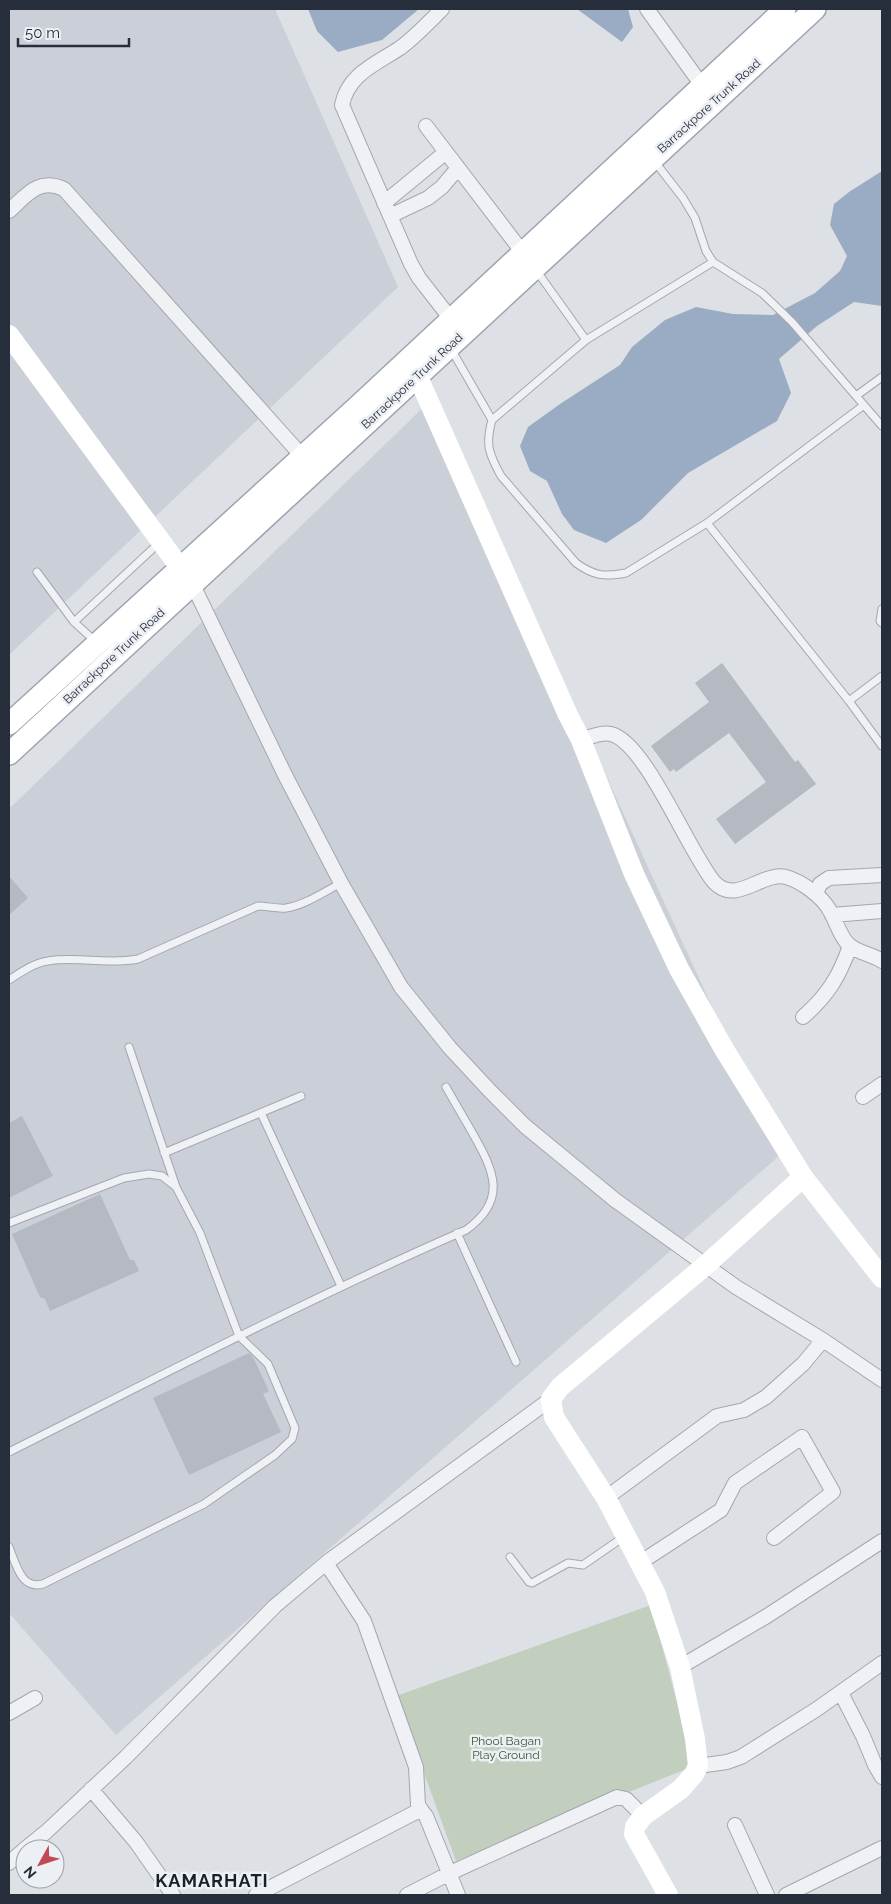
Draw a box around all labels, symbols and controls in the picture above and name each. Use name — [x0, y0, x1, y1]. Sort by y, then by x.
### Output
scale bar — [18, 15, 129, 47]
text: 50 m — [25, 24, 60, 42]
street label: Barrackpore Trunk Road — [655, 56, 763, 156]
street label: Barrackpore Trunk Road — [358, 330, 466, 432]
street label: Barrackpore Trunk Road — [60, 605, 168, 707]
park label: Phool Bagan Play Ground — [471, 1734, 541, 1762]
north arrow — [15, 1839, 65, 1889]
text: N — [20, 1863, 40, 1882]
district label: KAMARHATI — [155, 1870, 269, 1891]

